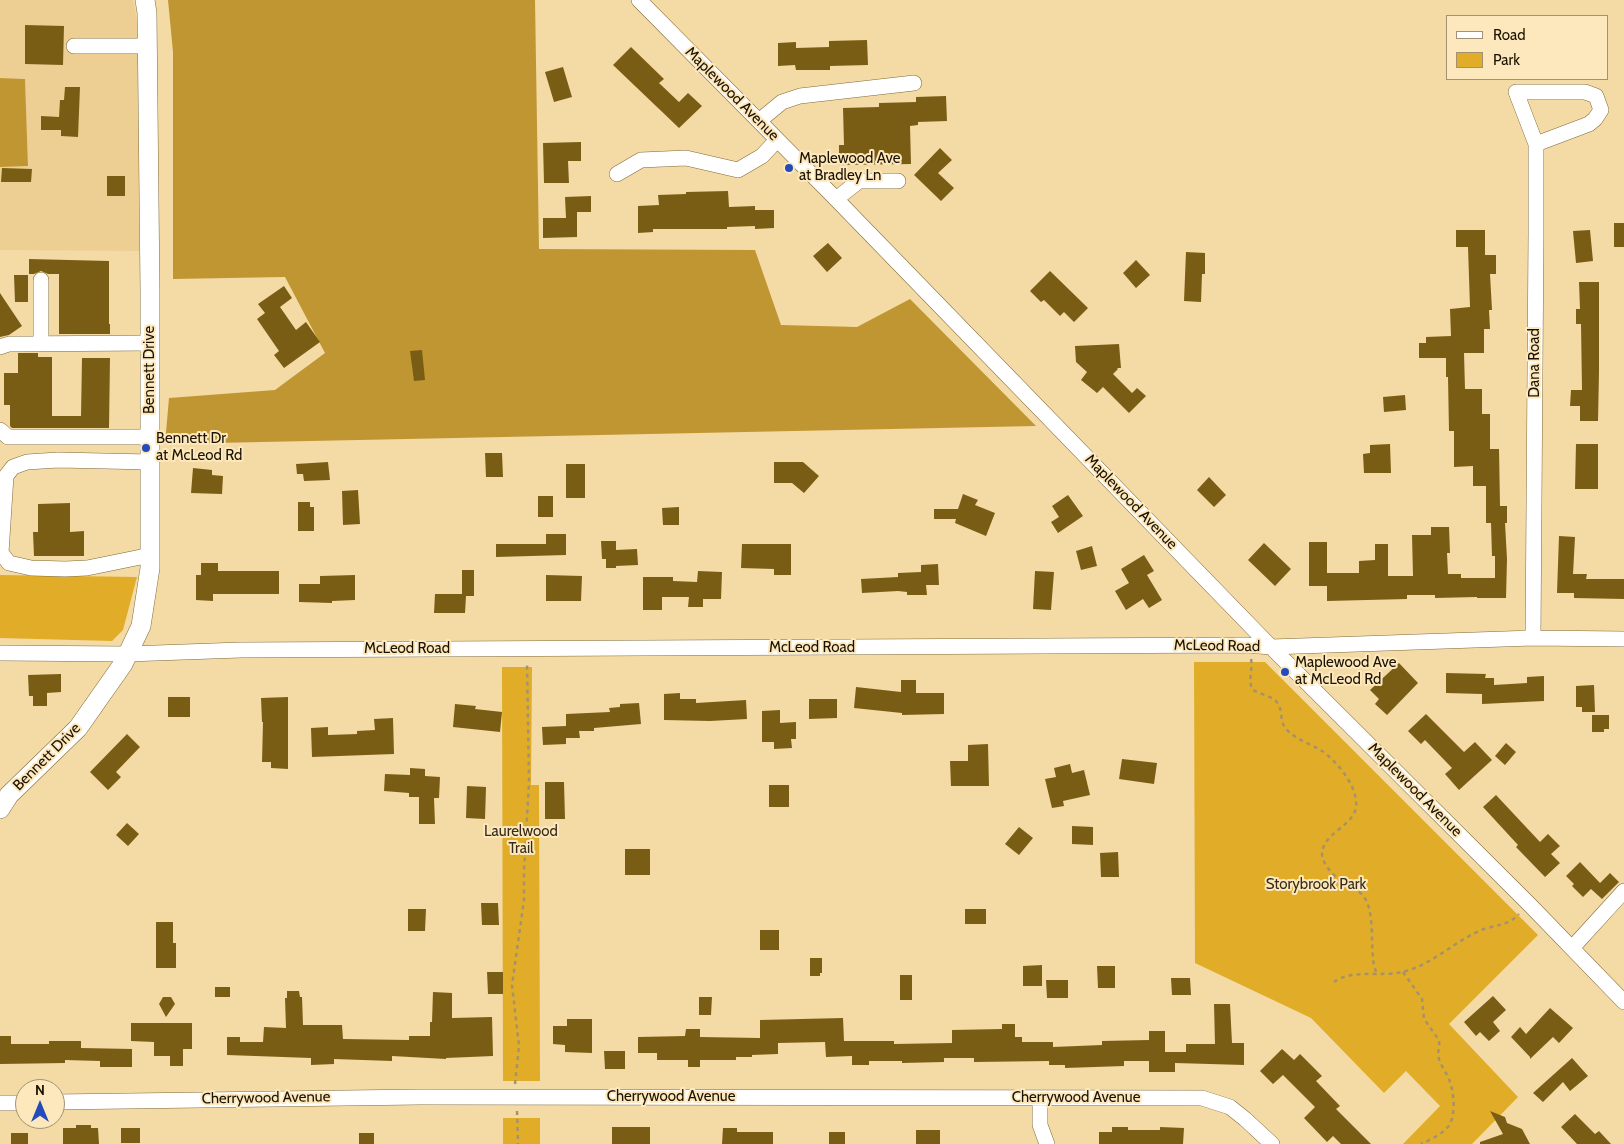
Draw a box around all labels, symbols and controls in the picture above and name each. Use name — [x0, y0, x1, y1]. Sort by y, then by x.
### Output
legend — [1446, 15, 1609, 80]
text: Road — [1493, 26, 1526, 44]
street label: Maplewood Avenue — [681, 43, 783, 145]
text: Park — [1493, 51, 1520, 69]
place label: Maplewood Ave at Bradley Ln — [799, 150, 900, 185]
marker: Maplewood Ave at Bradley Ln — [783, 162, 795, 174]
street label: Bennett Drive — [141, 326, 159, 414]
street label: Dana Road — [1526, 328, 1544, 398]
place label: Bennett Dr at McLeod Rd — [156, 430, 242, 465]
marker: Bennett Dr at McLeod Rd — [140, 442, 152, 454]
street label: Maplewood Avenue — [1081, 451, 1181, 553]
street label: McLeod Road — [1174, 636, 1260, 656]
street label: McLeod Road — [769, 639, 855, 657]
street label: McLeod Road — [364, 640, 450, 658]
place label: Maplewood Ave at McLeod Rd — [1295, 654, 1396, 689]
marker: Maplewood Ave at McLeod Rd — [1279, 666, 1291, 678]
street label: Bennett Drive — [9, 719, 85, 795]
street label: Maplewood Avenue — [1364, 739, 1466, 841]
park label: Laurelwood Trail — [484, 823, 558, 858]
park label: Storybrook Park — [1266, 876, 1366, 894]
north arrow — [15, 1079, 65, 1129]
text: N — [35, 1081, 45, 1099]
street label: Cherrywood Avenue — [202, 1088, 330, 1108]
street label: Cherrywood Avenue — [607, 1088, 735, 1106]
street label: Cherrywood Avenue — [1012, 1089, 1140, 1107]

